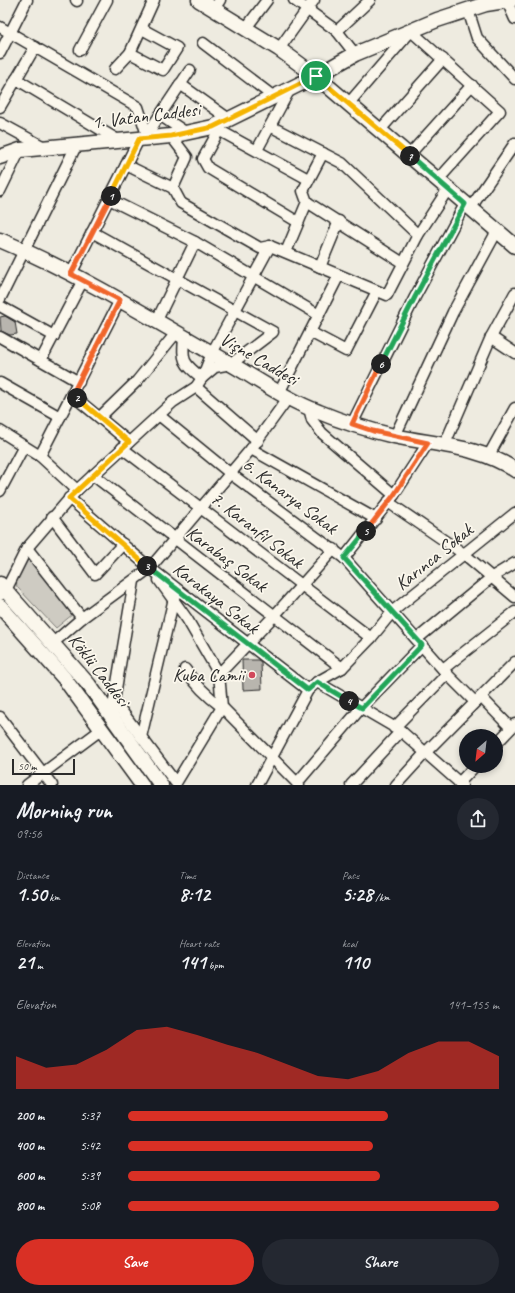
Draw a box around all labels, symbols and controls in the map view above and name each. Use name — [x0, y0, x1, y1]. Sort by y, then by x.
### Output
pin — [299, 59, 333, 93]
icon: arrive — [305, 65, 327, 87]
street label: 1. Vatan Caddesi — [91, 97, 204, 135]
pin: 7 — [400, 146, 420, 166]
text: 7 — [408, 149, 412, 163]
pin: 1 — [101, 186, 121, 206]
text: 1 — [109, 189, 113, 203]
street label: Vişne Caddesi — [216, 327, 305, 392]
pin: 6 — [371, 354, 391, 374]
text: 6 — [378, 357, 384, 371]
pin: 2 — [67, 388, 87, 408]
text: 2 — [75, 391, 79, 405]
street label: 6. Kanarya Sokak — [238, 452, 343, 540]
street label: 7. Karanfil Sokak — [206, 486, 309, 574]
street label: Karınca Sokak — [390, 517, 479, 596]
street label: Karabaş Sokak — [182, 521, 273, 598]
pin: 5 — [356, 521, 376, 541]
text: 5 — [364, 524, 368, 538]
pin: 3 — [137, 556, 157, 576]
street label: Karakaya Sokak — [168, 557, 265, 640]
text: 3 — [145, 559, 149, 573]
street label: Köklü Caddesi — [63, 629, 137, 713]
place label: Kuba Camii — [173, 663, 246, 687]
marker: Kuba Camii — [247, 670, 257, 680]
pin: 4 — [339, 691, 359, 711]
text: 4 — [347, 694, 351, 708]
north arrow — [459, 729, 503, 773]
map controls — [459, 729, 503, 773]
scale bar — [12, 757, 75, 776]
text: 50 m — [18, 759, 37, 773]
text: Morning run — [16, 797, 112, 825]
button: share — [457, 798, 499, 840]
text: 09:56 — [16, 826, 42, 842]
text: Distance — [16, 868, 49, 882]
text: Time — [179, 868, 196, 882]
text: Pace — [342, 868, 359, 882]
text: 1.50 — [16, 882, 47, 907]
text: 8:12 — [179, 882, 210, 907]
text: 5:28 — [342, 882, 373, 907]
text: km — [47, 890, 60, 904]
text: /km — [373, 890, 390, 904]
text: Elevation — [16, 936, 50, 950]
text: Heart rate — [179, 936, 219, 950]
text: kcal — [342, 936, 357, 950]
text: 21 — [16, 950, 34, 975]
text: 141 — [179, 950, 206, 975]
text: 110 — [342, 950, 369, 975]
text: m — [34, 958, 43, 972]
text: bpm — [206, 958, 224, 972]
text: Elevation — [16, 997, 56, 1013]
text: 141–155 m — [448, 997, 499, 1013]
text: 200 m — [16, 1108, 44, 1124]
text: 5:37 — [80, 1108, 100, 1124]
text: 400 m — [16, 1138, 44, 1154]
text: 5:42 — [80, 1138, 100, 1154]
text: 600 m — [16, 1168, 44, 1184]
text: 5:39 — [80, 1168, 100, 1184]
text: 800 m — [16, 1198, 44, 1214]
text: 5:08 — [80, 1198, 100, 1214]
button: Save — [16, 1239, 254, 1285]
button: Share — [262, 1239, 499, 1285]

